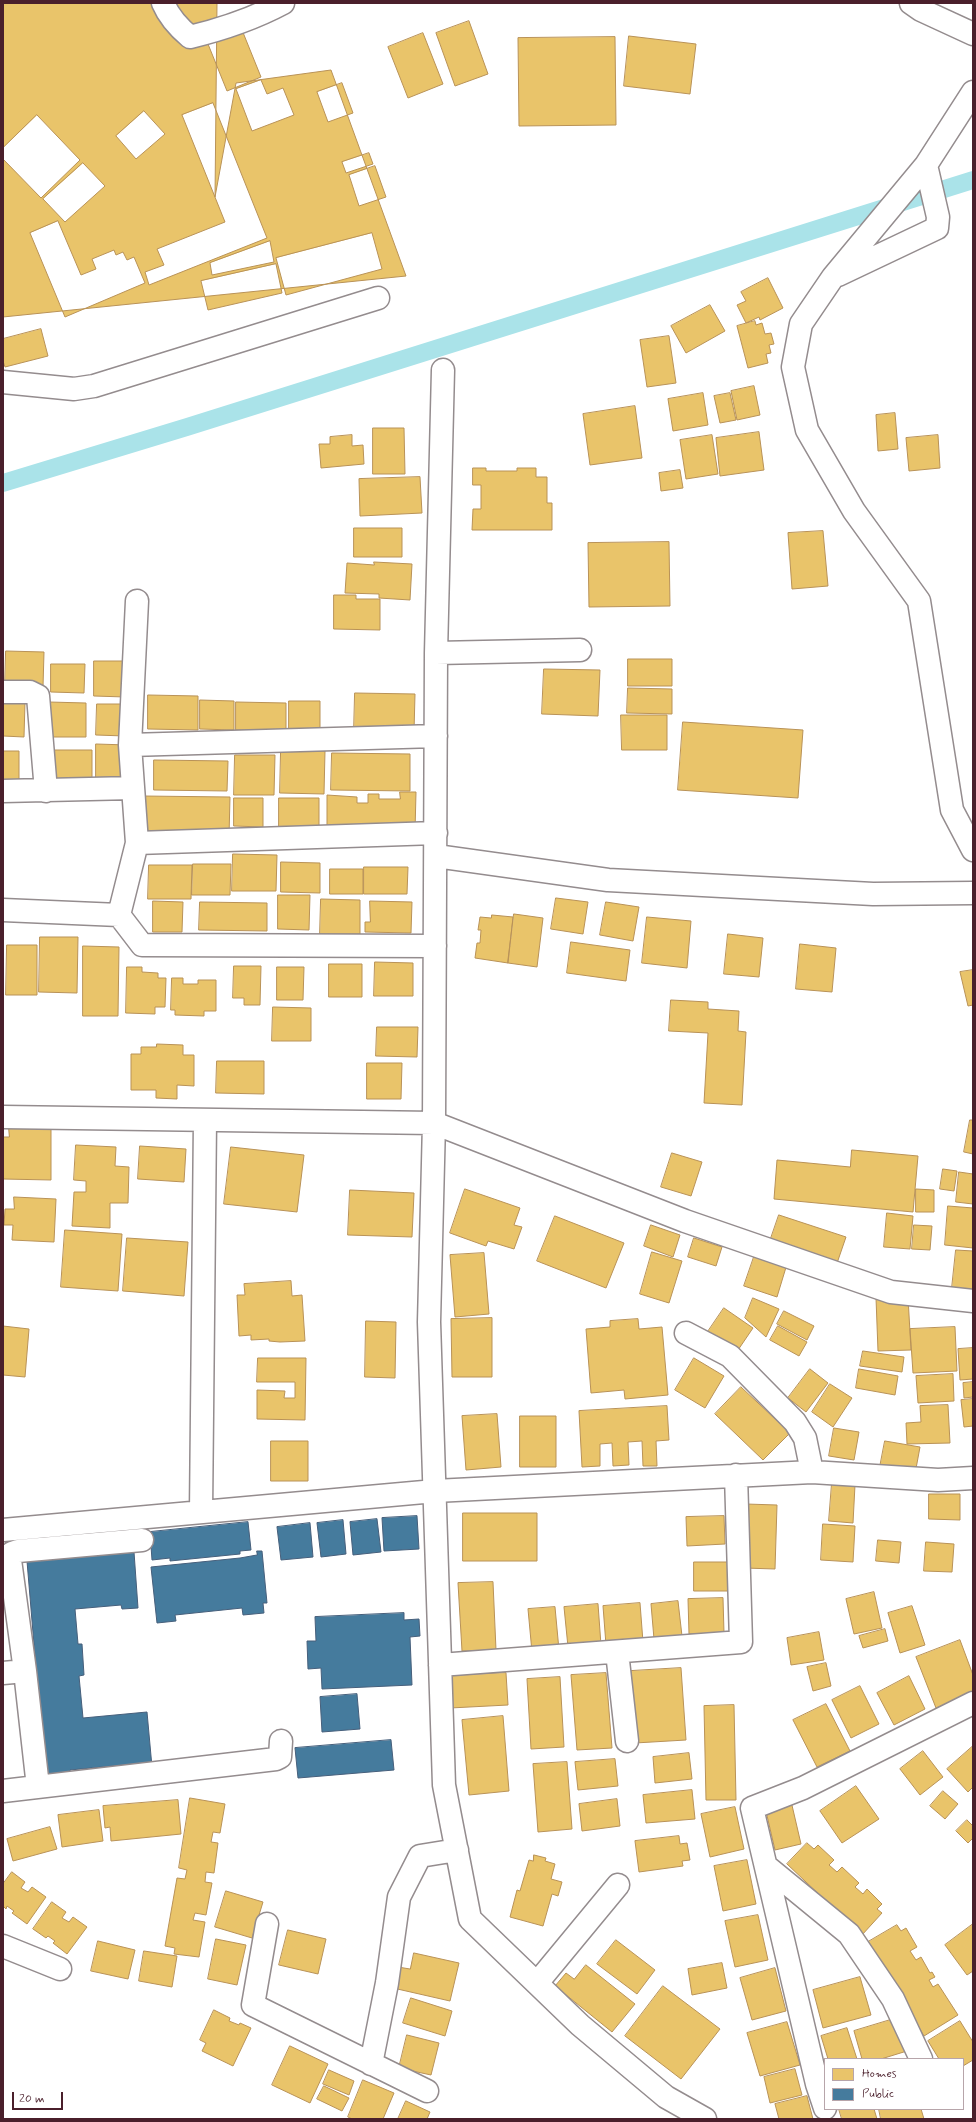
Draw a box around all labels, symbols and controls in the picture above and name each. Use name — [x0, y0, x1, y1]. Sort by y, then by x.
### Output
legend — [824, 2058, 964, 2110]
text: Homes — [862, 2066, 897, 2082]
scale bar — [14, 2084, 65, 2110]
text: Public — [862, 2086, 894, 2102]
text: 20 m — [19, 2091, 45, 2107]

